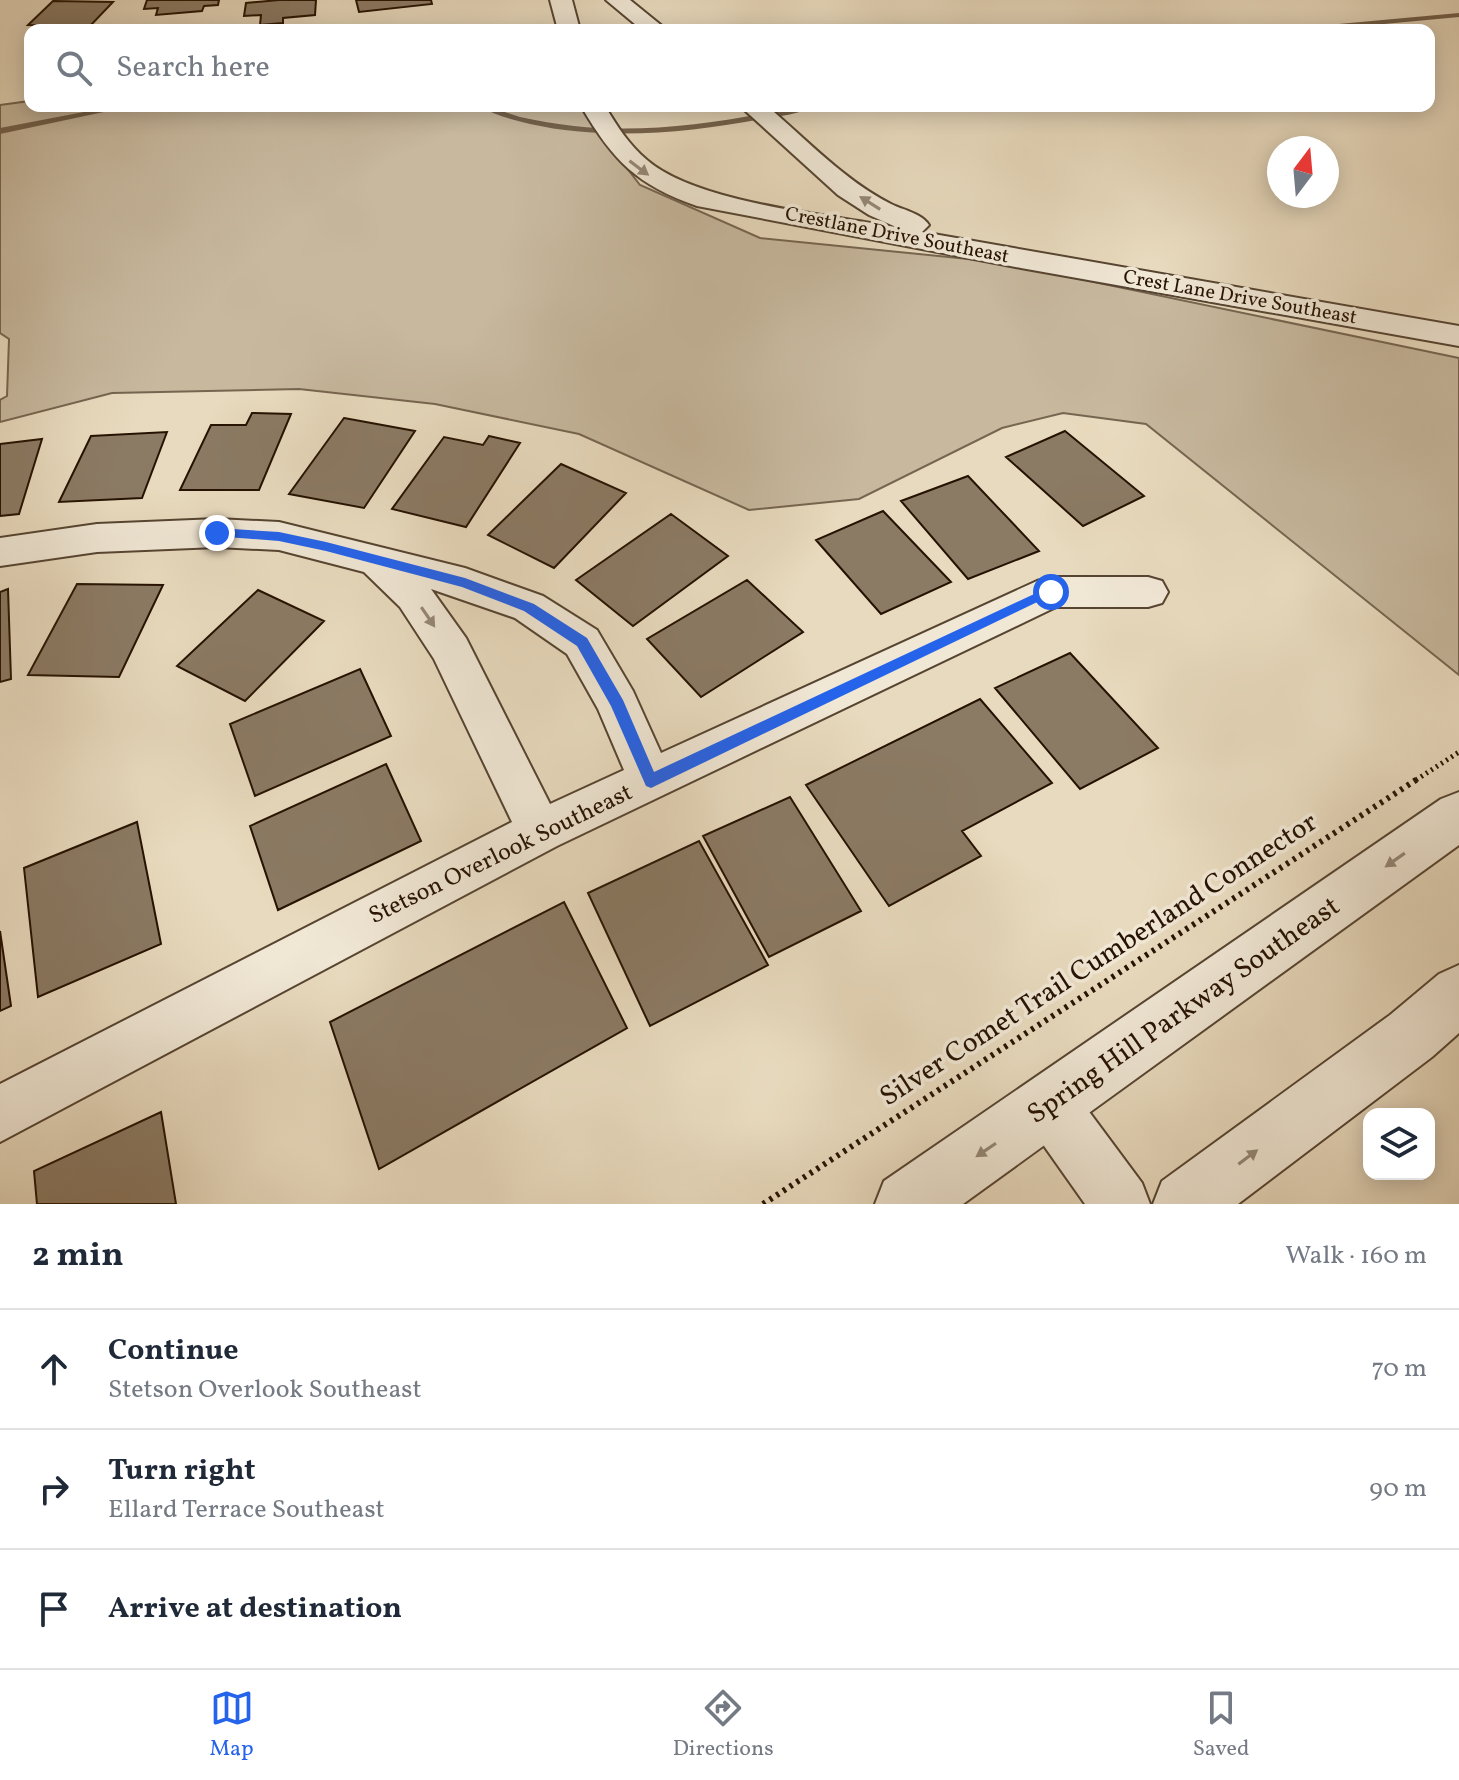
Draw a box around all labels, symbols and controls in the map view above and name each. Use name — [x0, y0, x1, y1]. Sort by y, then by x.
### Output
search box — [24, 24, 1435, 112]
icon: search — [52, 46, 96, 90]
text: Search here — [116, 47, 270, 89]
north arrow — [1267, 136, 1339, 208]
one-way arrow — [629, 159, 649, 175]
one-way arrow — [859, 196, 882, 211]
street label: Crestlane Drive Southeast — [783, 201, 1011, 271]
street label: Crest Lane Drive Southeast — [1121, 264, 1359, 332]
route end — [199, 515, 235, 551]
route start — [1033, 574, 1069, 610]
one-way arrow — [420, 607, 435, 628]
street label: Stetson Overlook Southeast — [363, 776, 639, 934]
street label: Silver Comet Trail Cumberland Connector — [873, 803, 1326, 1117]
one-way arrow — [1385, 852, 1406, 867]
street label: Spring Hill Parkway Southeast — [1020, 888, 1348, 1134]
map controls — [1363, 1108, 1435, 1180]
button: layers — [1363, 1108, 1435, 1180]
one-way arrow — [975, 1142, 997, 1157]
one-way arrow — [1237, 1150, 1258, 1166]
text: 2 min — [32, 1233, 124, 1280]
text: Walk · 160 m — [1285, 1238, 1427, 1274]
text: Continue — [108, 1330, 239, 1372]
icon: ahead — [32, 1347, 76, 1391]
text: 70 m — [1372, 1351, 1427, 1387]
text: Stetson Overlook Southeast — [108, 1372, 422, 1408]
text: Turn right — [108, 1450, 256, 1492]
icon: right — [32, 1467, 76, 1511]
text: 90 m — [1369, 1471, 1427, 1507]
text: Ellard Terrace Southeast — [108, 1492, 385, 1528]
icon: arrive — [32, 1587, 76, 1631]
text: Arrive at destination — [108, 1588, 402, 1630]
tab: Map — [210, 1686, 254, 1765]
tab: Directions — [673, 1686, 774, 1765]
tab: Saved — [1193, 1686, 1249, 1765]

